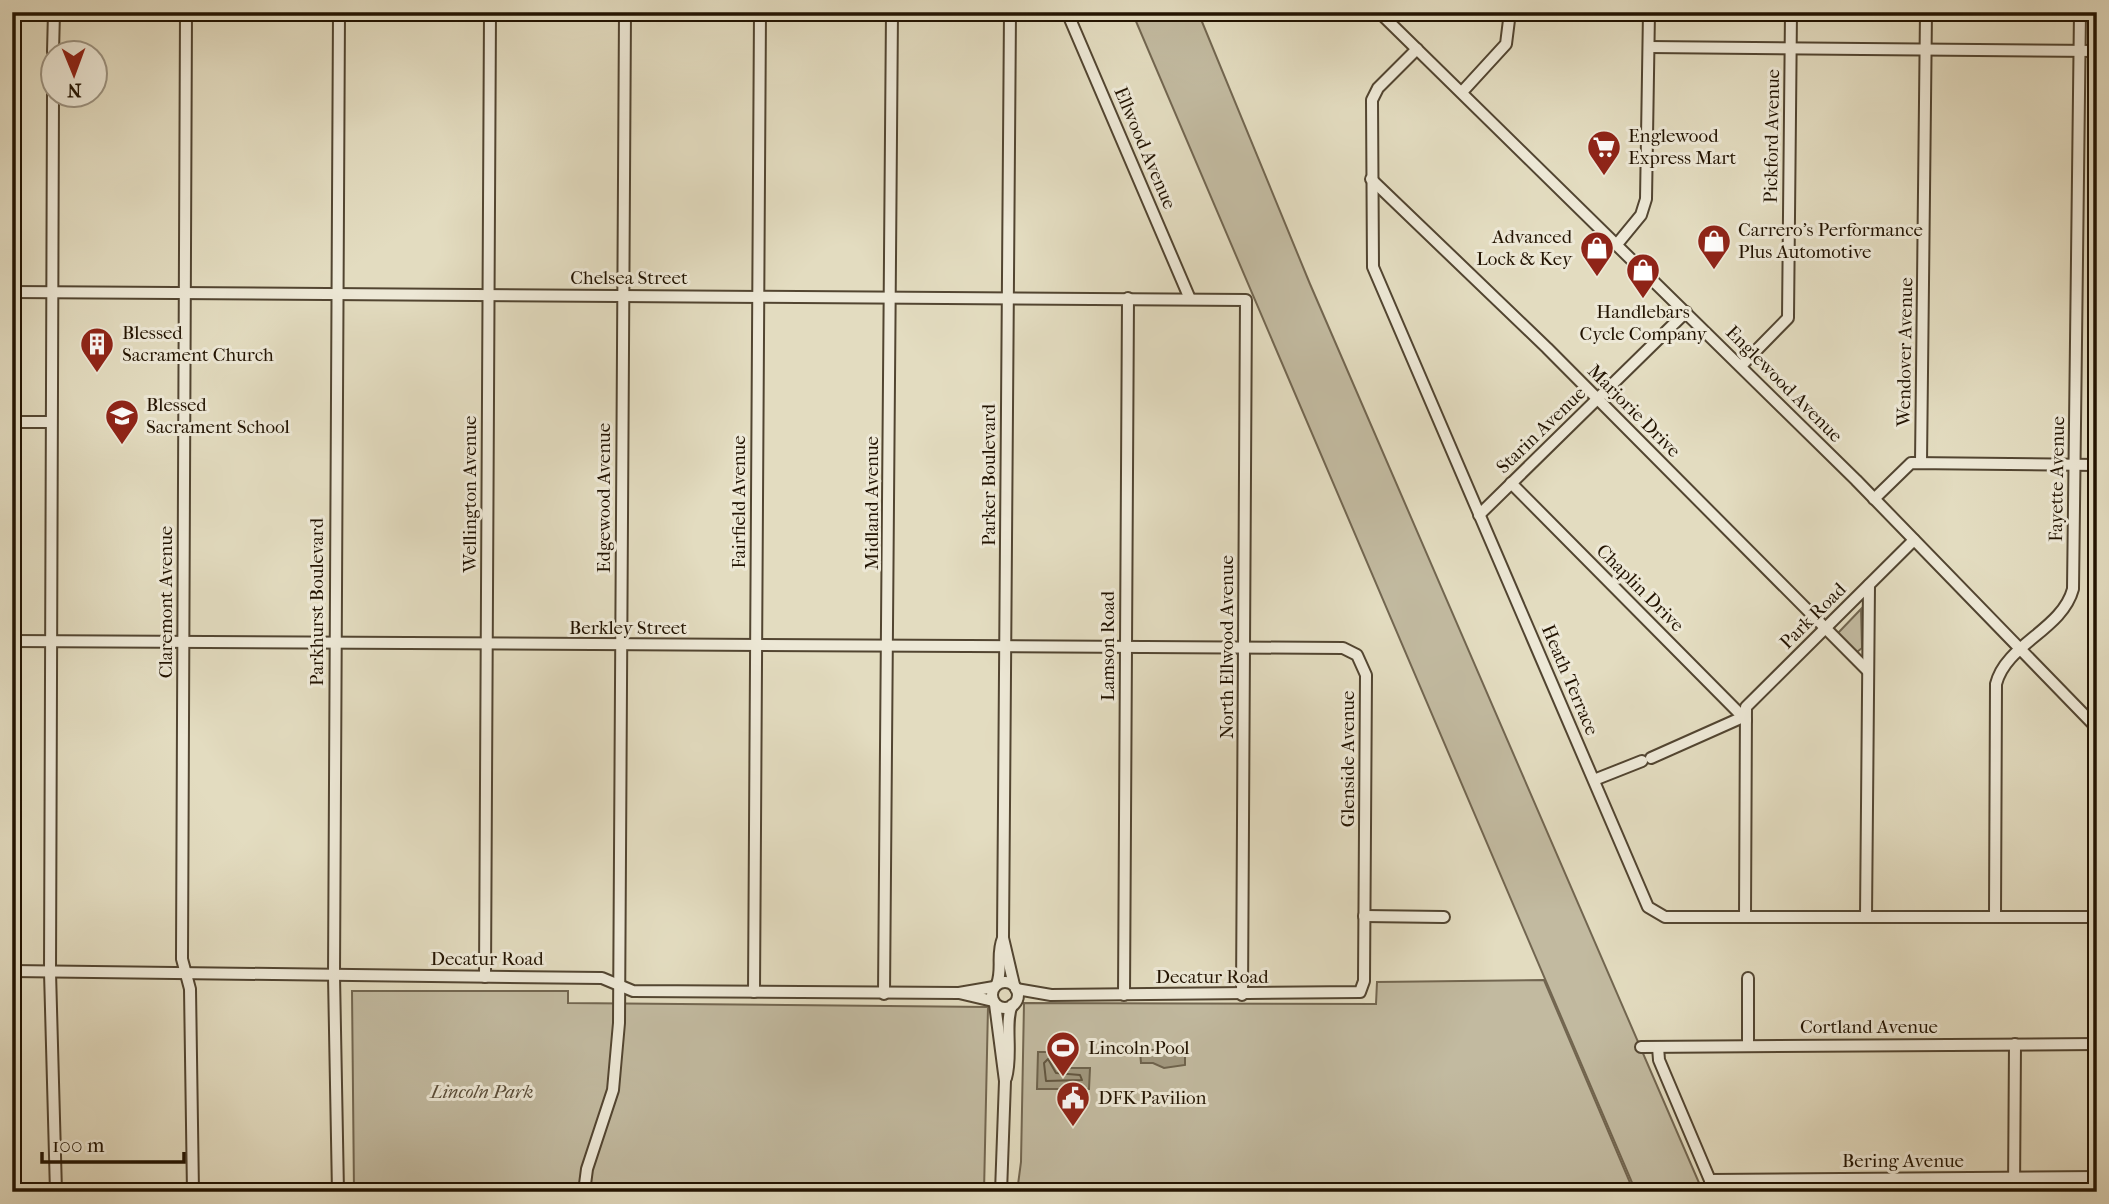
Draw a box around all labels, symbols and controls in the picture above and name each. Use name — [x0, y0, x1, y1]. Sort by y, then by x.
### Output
north arrow — [38, 38, 108, 108]
street label: Pickford Avenue — [1760, 69, 1784, 203]
text: N — [66, 79, 82, 101]
street label: Ellwood Avenue — [1109, 84, 1181, 212]
place label: Englewood Express Mart — [1628, 125, 1737, 169]
supermarket icon: Englewood Express Mart — [1585, 128, 1623, 177]
place label: Carrero's Performance Plus Automotive — [1738, 219, 1923, 263]
shop icon: Carrero's Performance Plus Automotive — [1695, 222, 1733, 271]
place label: Advanced Lock & Key — [1476, 226, 1573, 270]
shop icon: Advanced Lock & Key — [1578, 229, 1616, 278]
shop icon: Handlebars Cycle Company — [1624, 251, 1662, 300]
street label: Chelsea Street — [570, 267, 688, 289]
street label: Wendover Avenue — [1893, 277, 1917, 428]
place label: Handlebars Cycle Company — [1579, 301, 1708, 345]
street label: Englewood Avenue — [1721, 321, 1847, 447]
place label: Blessed Sacrament Church — [122, 322, 274, 366]
building icon: Blessed Sacrament Church — [78, 325, 116, 374]
street label: Marjorie Drive — [1583, 360, 1685, 462]
street label: Starin Avenue — [1492, 382, 1590, 478]
place label: Blessed Sacrament School — [146, 394, 290, 438]
school or university icon: Blessed Sacrament School — [103, 397, 141, 446]
street label: Parker Boulevard — [978, 403, 1000, 546]
street label: Wellington Avenue — [459, 415, 481, 574]
street label: Fayette Avenue — [2045, 416, 2069, 542]
street label: Edgewood Avenue — [593, 423, 615, 573]
street label: Fairfield Avenue — [728, 435, 750, 569]
street label: Midland Avenue — [861, 436, 883, 570]
street label: Parkhurst Boulevard — [306, 517, 328, 686]
street label: Claremont Avenue — [155, 526, 177, 678]
street label: Chaplin Drive — [1592, 540, 1688, 636]
street label: North Ellwood Avenue — [1216, 555, 1238, 739]
street label: Park Road — [1775, 578, 1851, 654]
street label: Lamson Road — [1097, 590, 1119, 701]
street label: Berkley Street — [569, 617, 687, 639]
street label: Heath Terrace — [1537, 621, 1603, 739]
street label: Glenside Avenue — [1337, 691, 1359, 827]
street label: Decatur Road — [430, 948, 544, 970]
street label: Decatur Road — [1155, 966, 1269, 988]
street label: Cortland Avenue — [1800, 1016, 1938, 1038]
sports icon: Lincoln Pool — [1044, 1029, 1082, 1078]
place label: Lincoln Pool — [1088, 1037, 1190, 1059]
public building icon: DFK Pavilion — [1054, 1079, 1092, 1128]
park label: Lincoln Park — [429, 1081, 534, 1103]
place label: DFK Pavilion — [1098, 1087, 1206, 1109]
scale bar — [42, 1120, 184, 1164]
text: 100 m — [52, 1133, 105, 1157]
street label: Bering Avenue — [1842, 1150, 1964, 1172]

